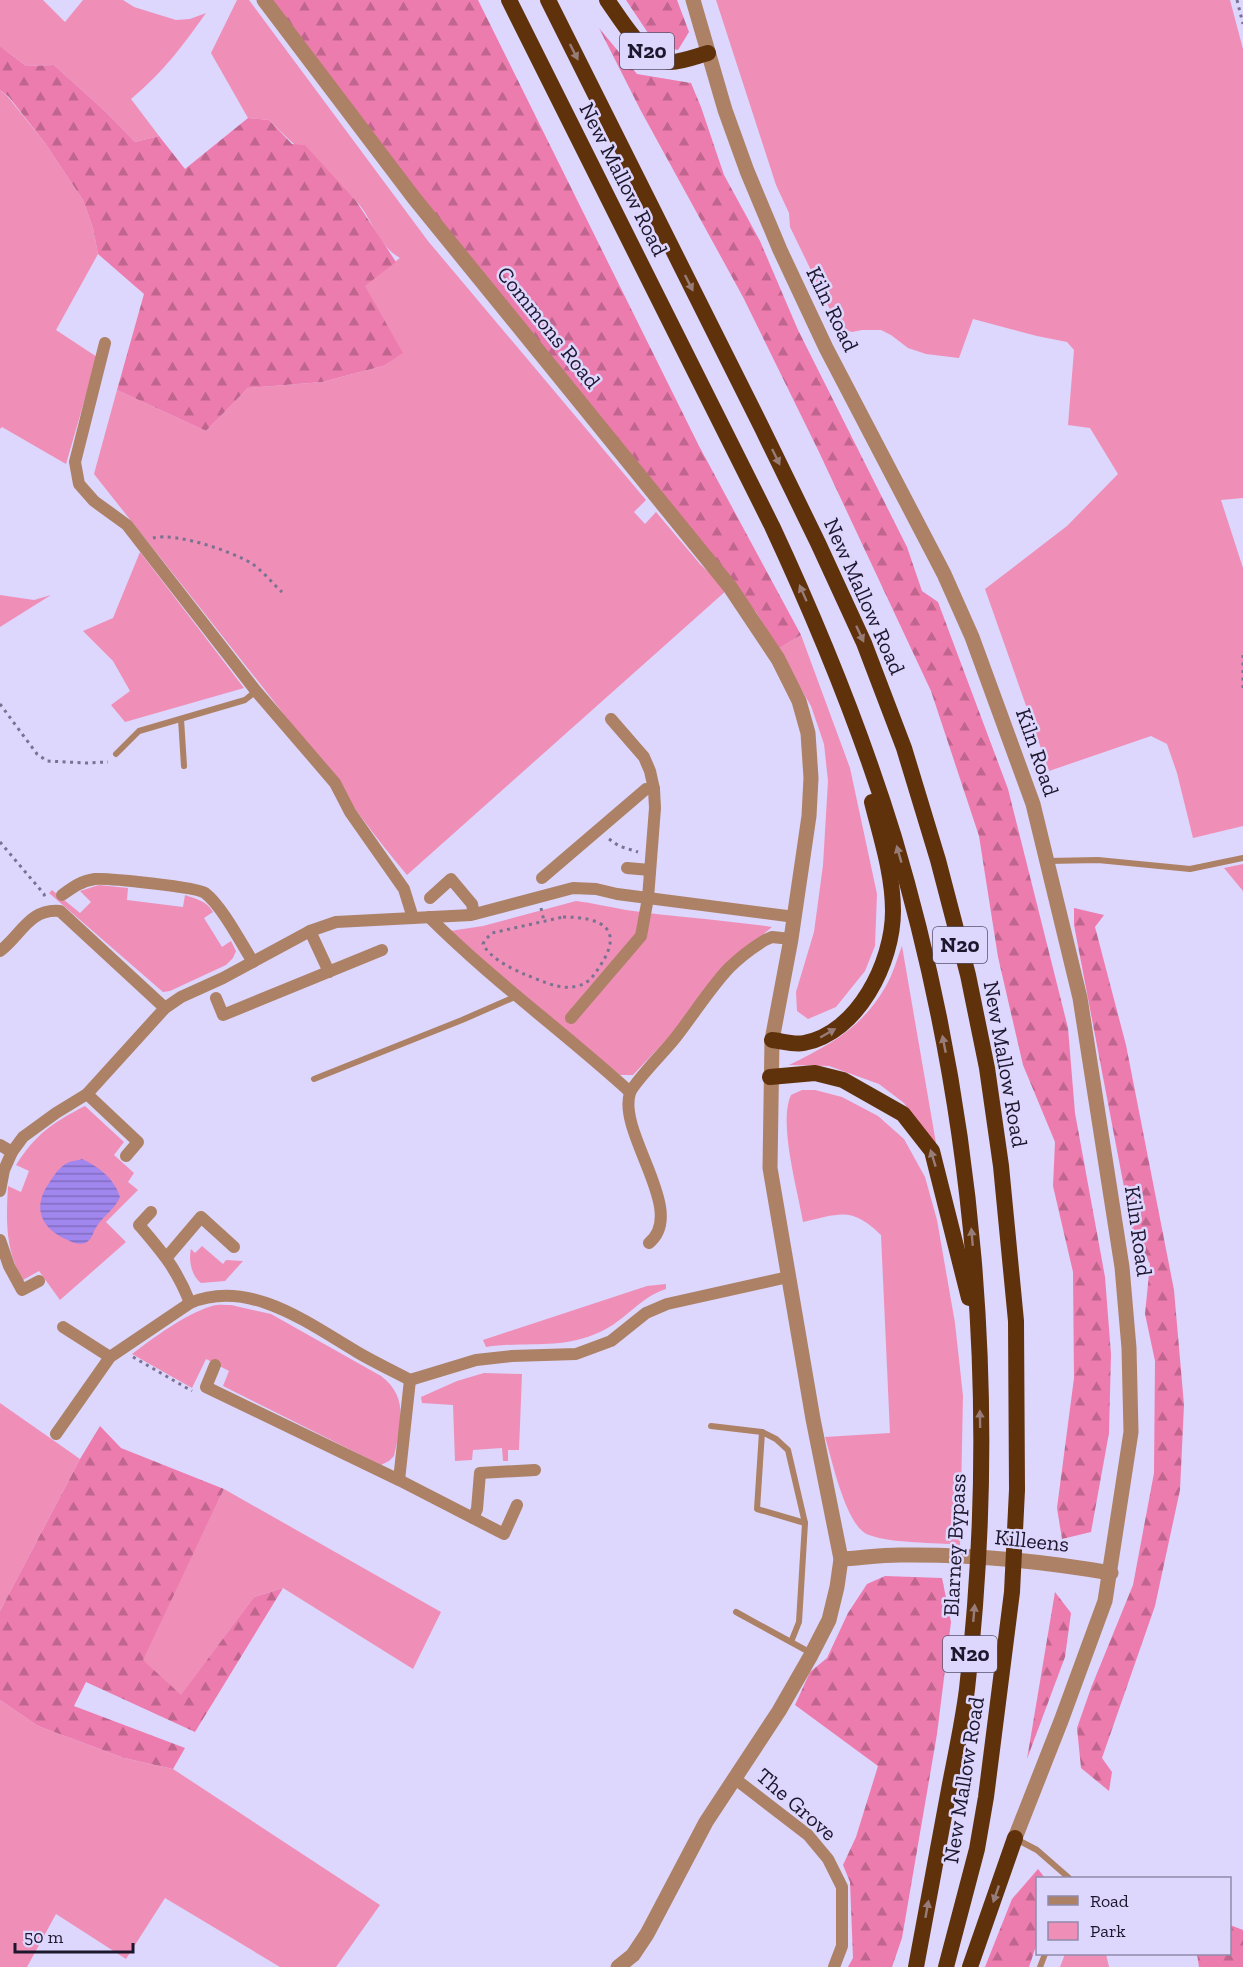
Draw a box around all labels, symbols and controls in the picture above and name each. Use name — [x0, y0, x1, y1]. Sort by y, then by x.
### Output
road number: N20 — [620, 33, 674, 69]
one-way arrow — [569, 44, 579, 61]
street label: New Mallow Road — [573, 98, 674, 260]
street label: Commons Road — [491, 261, 606, 394]
street label: Kiln Road — [800, 262, 865, 356]
one-way arrow — [684, 274, 694, 292]
one-way arrow — [772, 449, 781, 466]
street label: New Mallow Road — [818, 514, 911, 679]
one-way arrow — [798, 584, 807, 601]
one-way arrow — [855, 625, 864, 642]
street label: Kiln Road — [1010, 705, 1065, 800]
one-way arrow — [894, 845, 903, 863]
road number: N20 — [933, 927, 987, 963]
street label: New Mallow Road — [978, 979, 1033, 1149]
one-way arrow — [820, 1028, 837, 1038]
one-way arrow — [939, 1034, 948, 1053]
one-way arrow — [928, 1149, 937, 1167]
street label: Kiln Road — [1119, 1184, 1158, 1278]
one-way arrow — [967, 1227, 977, 1246]
one-way arrow — [976, 1409, 985, 1428]
street label: Blarney Bypass — [937, 1473, 972, 1617]
street label: Killeens — [993, 1523, 1071, 1558]
one-way arrow — [969, 1604, 979, 1623]
road number: N20 — [943, 1636, 997, 1672]
street label: New Mallow Road — [937, 1695, 990, 1865]
street label: The Grove — [751, 1762, 842, 1847]
legend — [1036, 1877, 1231, 1955]
one-way arrow — [990, 1885, 1000, 1903]
text: Road — [1090, 1890, 1129, 1912]
one-way arrow — [923, 1900, 932, 1919]
scale bar — [15, 1916, 134, 1954]
text: Park — [1090, 1920, 1126, 1942]
text: 50 m — [24, 1926, 64, 1948]

